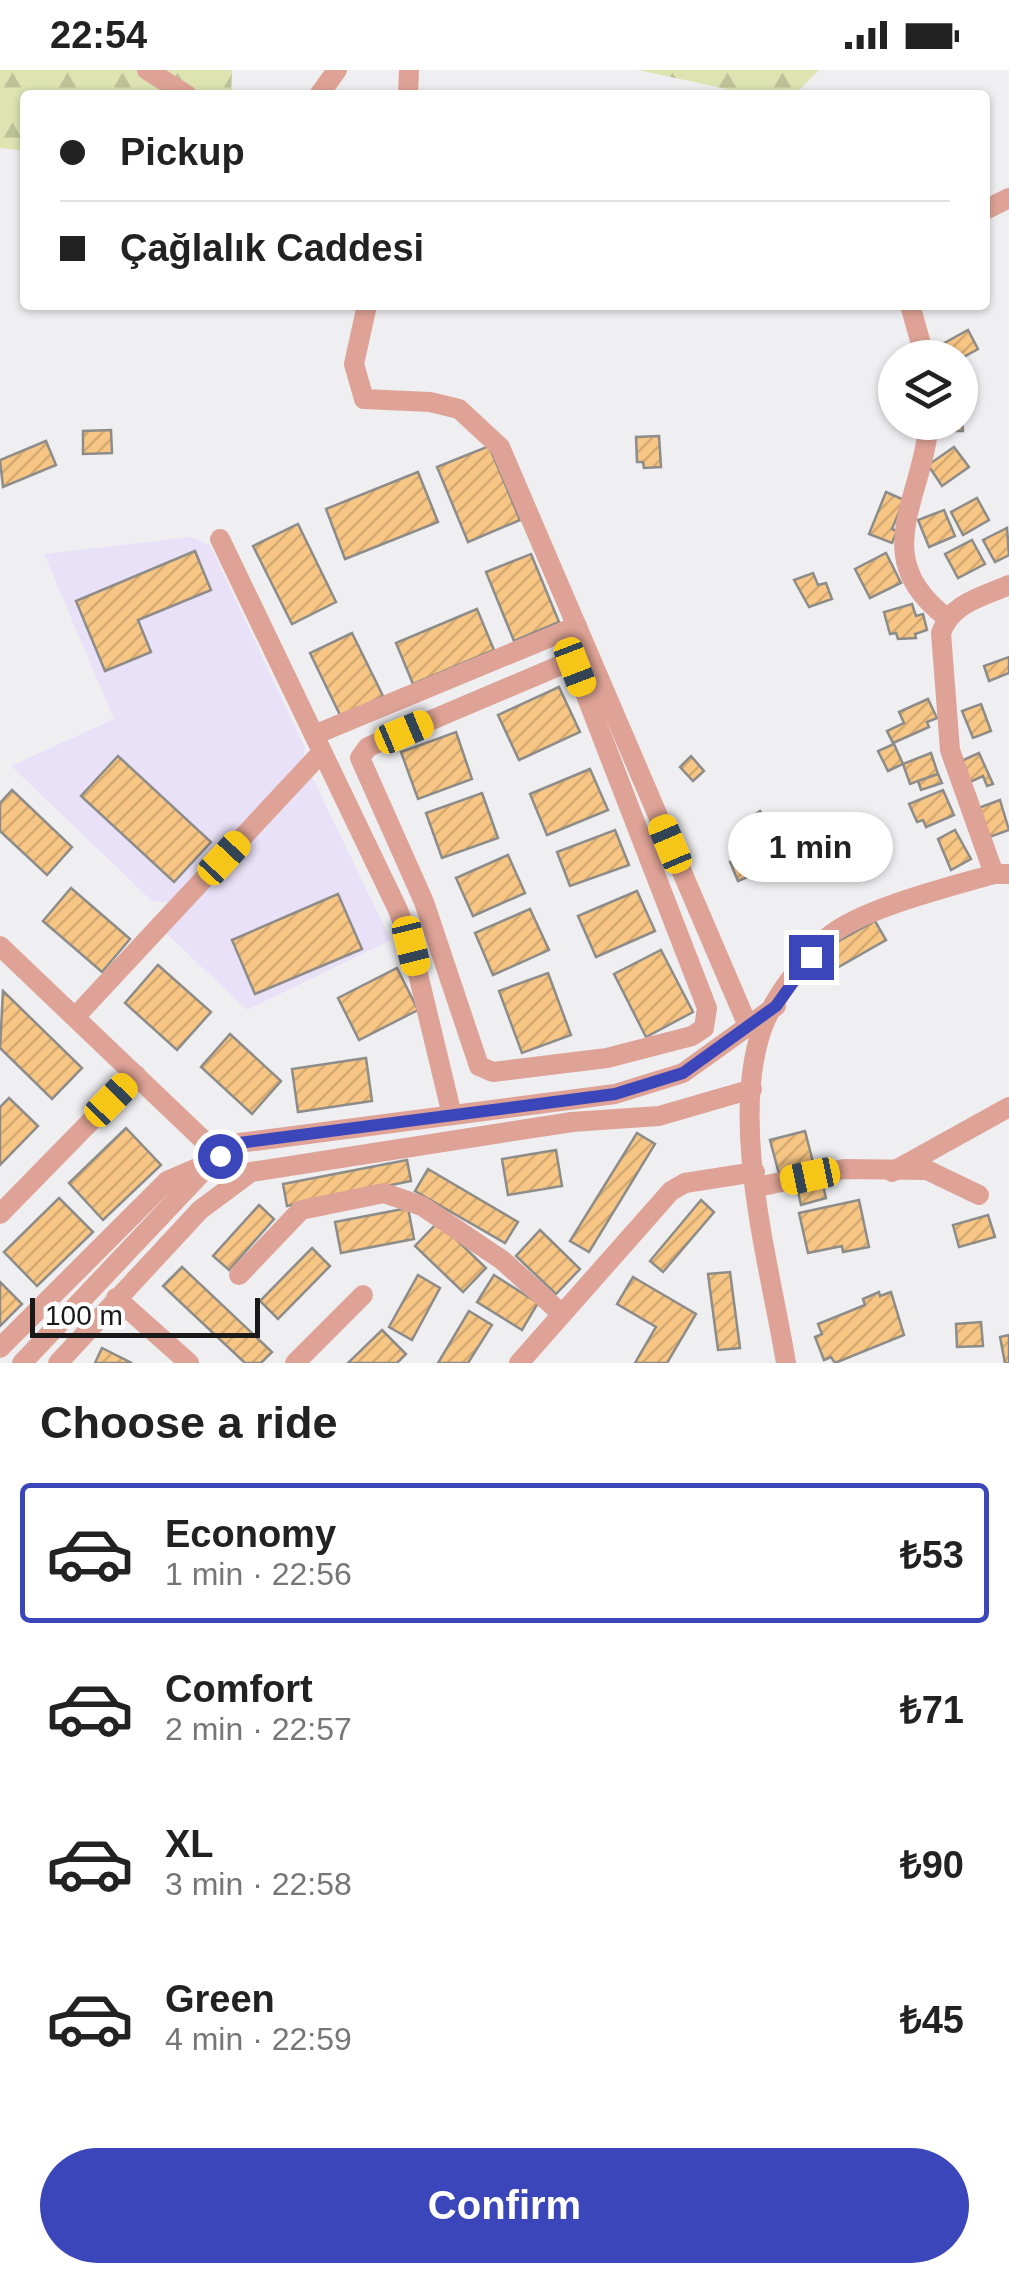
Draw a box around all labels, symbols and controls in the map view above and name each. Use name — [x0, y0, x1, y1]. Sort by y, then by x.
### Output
text: 22:54 — [50, 14, 147, 56]
text: Pickup — [120, 131, 245, 173]
text: Çağlalık Caddesi — [120, 227, 424, 269]
map controls — [878, 340, 978, 440]
button: layers — [878, 340, 978, 440]
car — [550, 634, 600, 700]
car — [371, 706, 437, 758]
car — [644, 811, 696, 877]
callout: 1 min — [728, 812, 894, 882]
car — [193, 826, 255, 890]
text: 1 min — [769, 829, 852, 865]
car — [389, 913, 433, 979]
route end — [789, 935, 834, 980]
car — [79, 1068, 143, 1132]
route start — [198, 1134, 243, 1179]
car — [778, 1155, 842, 1197]
scale bar — [30, 1293, 260, 1338]
text: 100 m — [45, 1300, 123, 1331]
text: Choose a ride — [40, 1397, 338, 1448]
icon: car — [45, 1508, 135, 1598]
text: Economy — [165, 1513, 336, 1555]
text: ₺53 — [900, 1534, 964, 1576]
text: 1 min · 22:56 — [165, 1556, 352, 1592]
icon: car — [45, 1663, 135, 1753]
text: Comfort — [165, 1668, 313, 1710]
text: ₺71 — [900, 1689, 964, 1731]
text: 2 min · 22:57 — [165, 1711, 352, 1747]
icon: car — [45, 1818, 135, 1908]
text: XL — [165, 1823, 214, 1865]
text: ₺90 — [900, 1844, 964, 1886]
text: 3 min · 22:58 — [165, 1866, 352, 1902]
icon: car — [45, 1973, 135, 2063]
text: Green — [165, 1978, 275, 2020]
text: ₺45 — [900, 1999, 964, 2041]
text: 4 min · 22:59 — [165, 2021, 352, 2057]
button: Confirm — [40, 2148, 969, 2263]

